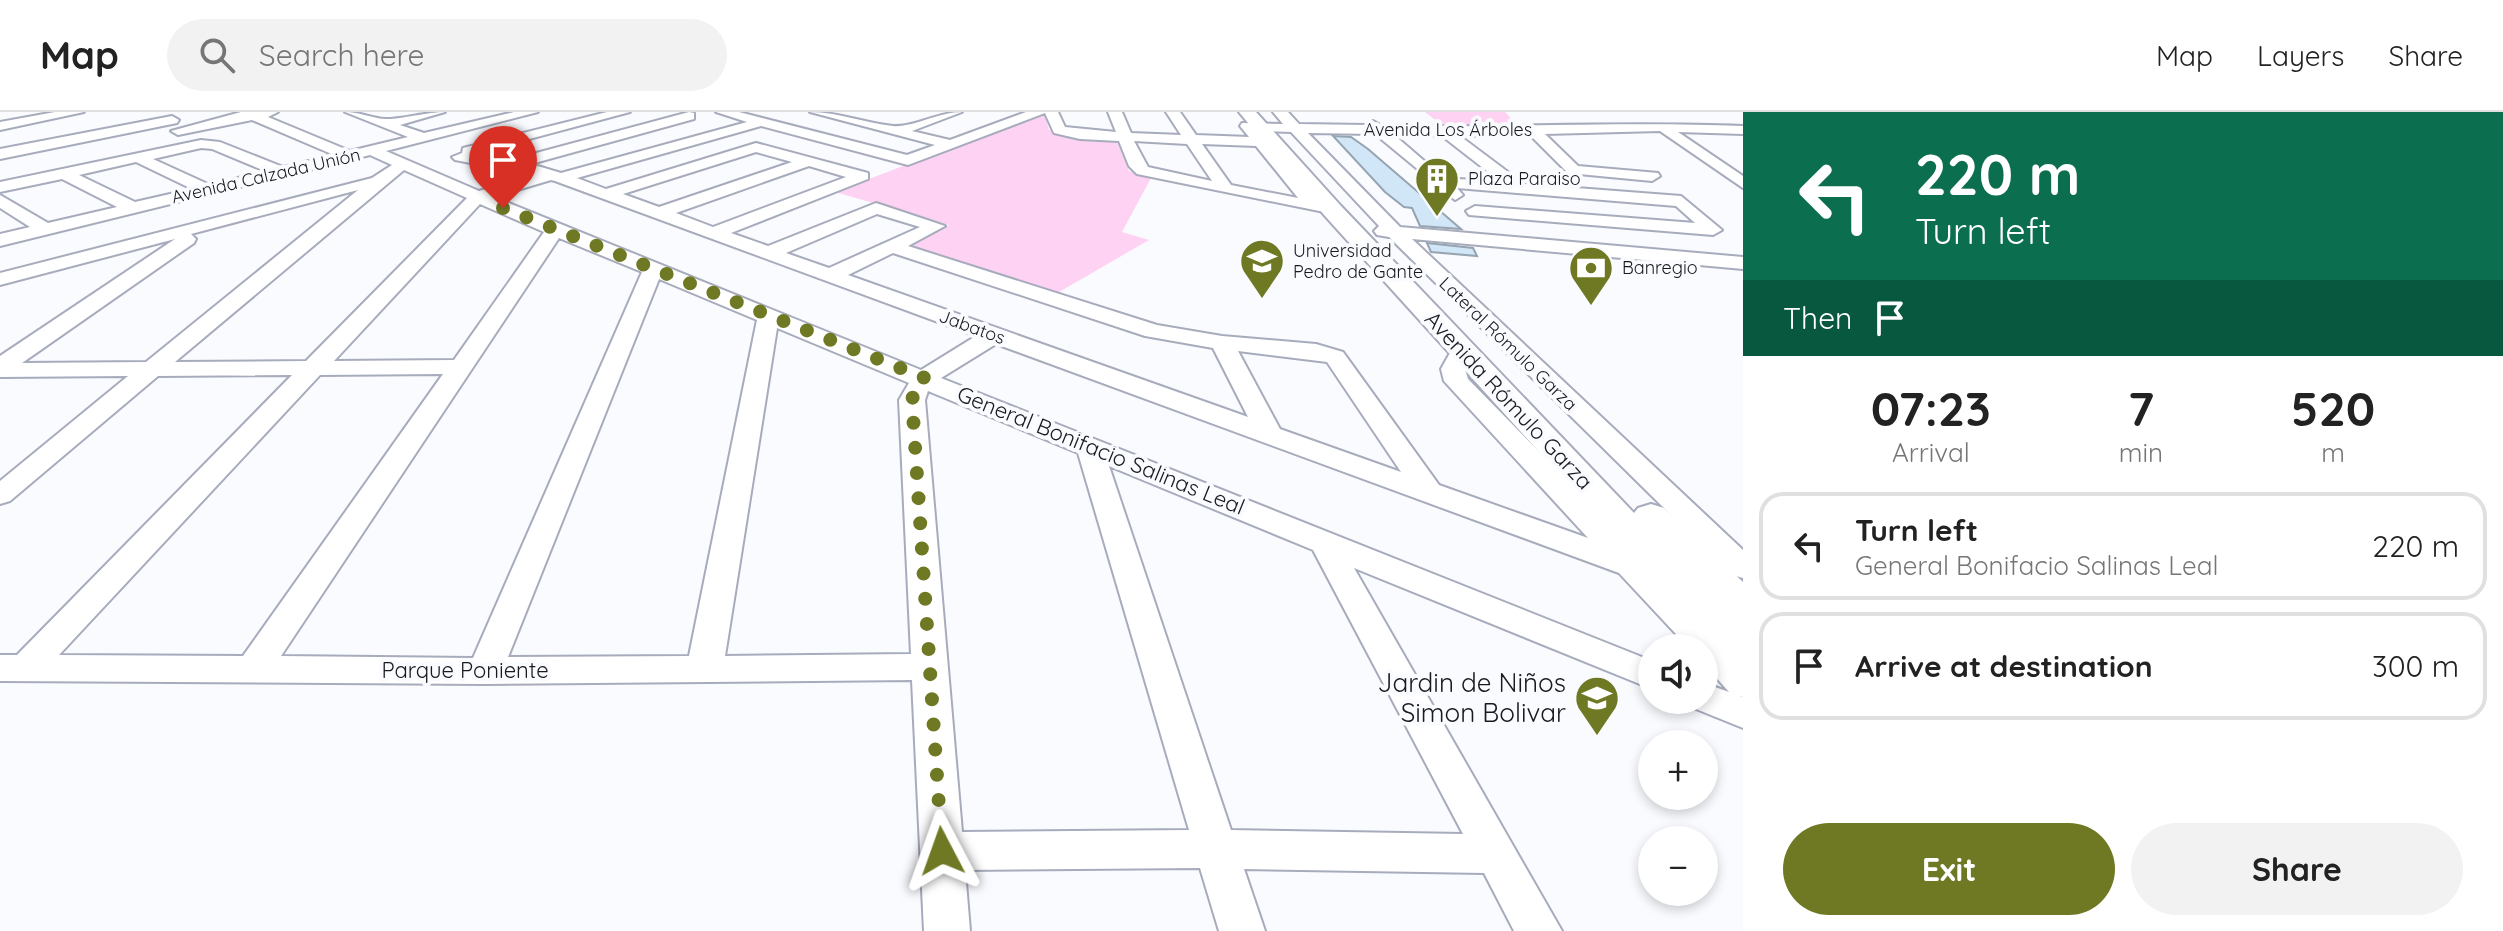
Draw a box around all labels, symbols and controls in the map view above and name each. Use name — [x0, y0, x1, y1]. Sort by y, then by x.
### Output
search box — [167, 19, 727, 91]
text: Map — [40, 31, 119, 79]
icon: search — [195, 33, 239, 77]
text: Search here — [259, 36, 424, 74]
text: Map — [2156, 38, 2213, 73]
text: Layers — [2257, 38, 2344, 73]
text: Share — [2388, 38, 2463, 73]
street label: Avenida Los Árboles — [1364, 118, 1532, 141]
pin — [469, 126, 537, 208]
icon: arrive — [481, 138, 525, 182]
text: 220 m — [1915, 139, 2080, 209]
street label: Avenida Calzada Unión — [169, 143, 363, 208]
icon: left — [1783, 144, 1887, 248]
building icon: Plaza Paraiso — [1413, 155, 1461, 218]
place label: Plaza Paraiso — [1468, 167, 1581, 190]
text: Turn left — [1915, 208, 2051, 253]
school or university icon: Universidad Pedro de Gante — [1238, 237, 1286, 300]
place label: Universidad Pedro de Gante — [1293, 239, 1423, 283]
bank icon: Banregio — [1567, 244, 1615, 307]
place label: Banregio — [1622, 256, 1698, 279]
street label: Lateral Rómulo Garza — [1435, 272, 1582, 415]
icon: arrive — [1868, 296, 1912, 340]
text: Then — [1783, 299, 1852, 337]
street label: Jabatos — [936, 304, 1008, 349]
street label: Avenida Rómulo Garza — [1419, 305, 1599, 495]
text: 07:23 — [1871, 378, 1991, 438]
text: 7 — [2128, 378, 2154, 438]
text: 520 — [2291, 378, 2375, 438]
street label: General Bonifacio Salinas Leal — [953, 379, 1249, 521]
text: Arrival — [1892, 436, 1970, 469]
text: min — [2119, 436, 2163, 469]
text: m — [2321, 436, 2345, 469]
text: Turn left — [1855, 511, 1978, 549]
icon: left — [1787, 524, 1831, 568]
text: 220 m — [2372, 527, 2459, 565]
text: General Bonifacio Salinas Leal — [1855, 549, 2219, 582]
map controls — [1638, 634, 1718, 906]
button: sound — [1638, 634, 1718, 714]
icon: arrive — [1787, 644, 1831, 688]
text: Arrive at destination — [1855, 647, 2153, 685]
text: 300 m — [2372, 647, 2459, 685]
street label: Parque Poniente — [381, 656, 549, 684]
place label: Jardin de Niños Simon Bolivar — [1378, 666, 1566, 729]
school or university icon: Jardin de Niños Simon Bolivar — [1573, 674, 1621, 737]
button: + — [1638, 730, 1718, 810]
position arrow — [900, 809, 984, 893]
button: Exit — [1783, 823, 2115, 915]
button: Share — [2131, 823, 2463, 915]
button: − — [1638, 826, 1718, 906]

